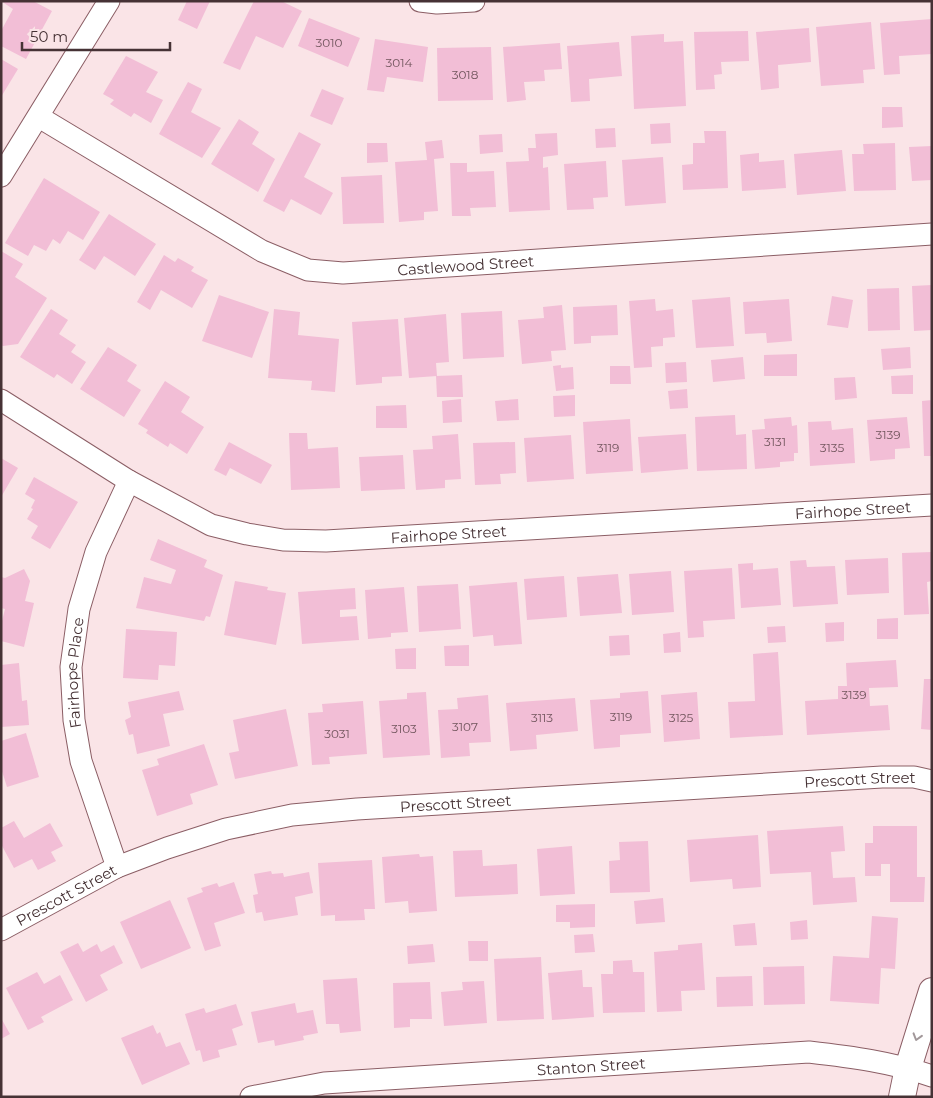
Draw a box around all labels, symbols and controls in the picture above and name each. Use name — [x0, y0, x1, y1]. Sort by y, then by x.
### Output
scale bar — [22, 20, 170, 52]
text: 50 m — [30, 27, 68, 46]
house number: 3010 — [316, 35, 343, 50]
house number: 3014 — [386, 55, 413, 70]
house number: 3018 — [452, 67, 479, 82]
street label: Castlewood Street — [397, 251, 535, 279]
house number: 3139 — [875, 427, 901, 442]
house number: 3131 — [764, 434, 786, 449]
house number: 3119 — [597, 440, 619, 455]
house number: 3135 — [820, 440, 844, 455]
street label: Fairhope Street — [794, 497, 911, 523]
street label: Fairhope Street — [390, 521, 507, 547]
street label: Fairhope Place — [61, 616, 87, 730]
house number: 3139 — [841, 687, 867, 702]
house number: 3119 — [610, 709, 632, 724]
house number: 3113 — [531, 710, 553, 725]
house number: 3125 — [669, 710, 694, 725]
house number: 3107 — [452, 719, 478, 734]
house number: 3103 — [391, 721, 417, 736]
house number: 3031 — [324, 726, 350, 741]
street label: Prescott Street — [804, 768, 916, 791]
street label: Prescott Street — [399, 790, 512, 816]
street label: Prescott Street — [12, 860, 120, 930]
one-way arrow — [913, 1033, 923, 1041]
street label: Stanton Street — [536, 1053, 646, 1079]

